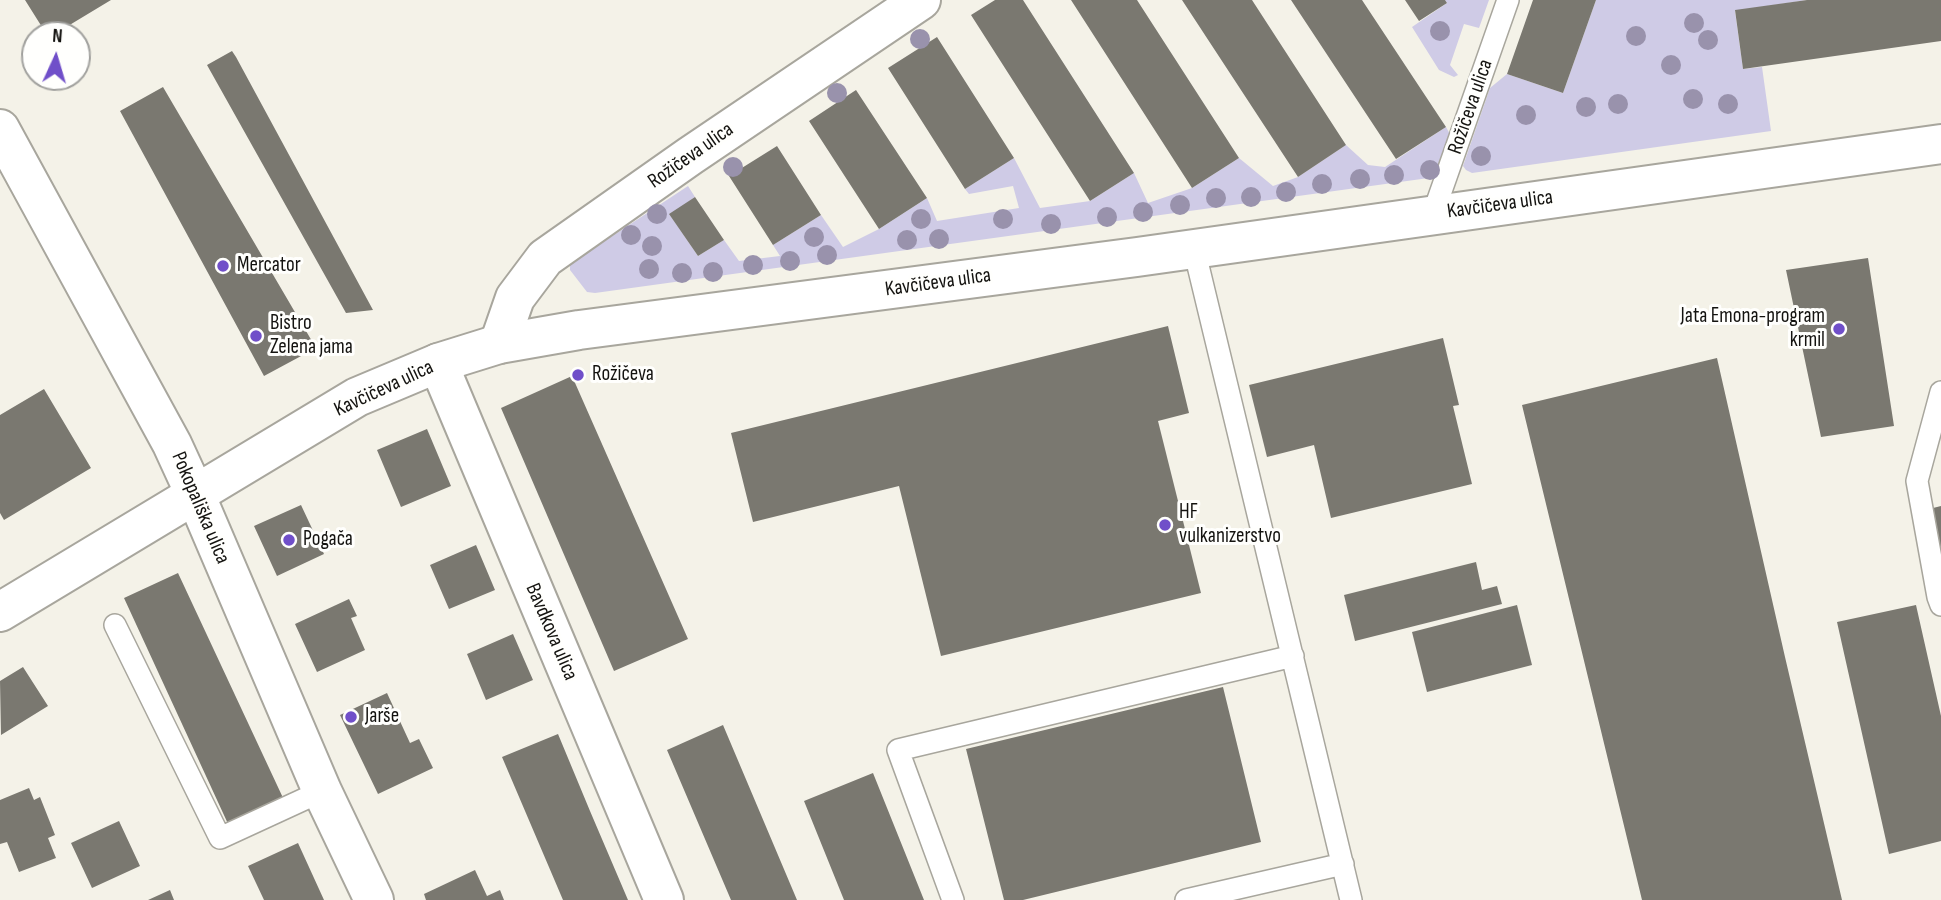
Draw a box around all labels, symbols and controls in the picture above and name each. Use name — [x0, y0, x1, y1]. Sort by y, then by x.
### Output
north arrow — [21, 21, 91, 91]
text: N — [51, 25, 63, 48]
street label: Rožičeva ulica — [1443, 56, 1499, 158]
street label: Rožičeva ulica — [643, 117, 739, 195]
street label: Kavčičeva ulica — [1445, 185, 1555, 225]
place label: Mercator — [237, 253, 301, 279]
marker: Mercator — [215, 258, 231, 274]
street label: Kavčičeva ulica — [883, 263, 993, 303]
place label: Jata Emona-program krmil — [1681, 304, 1825, 354]
place label: Bistro Zelena jama — [270, 311, 353, 361]
marker: Jata Emona-program krmil — [1831, 321, 1847, 337]
marker: Bistro Zelena jama — [248, 328, 264, 344]
street label: Kavčičeva ulica — [330, 355, 438, 423]
place label: Rožičeva — [592, 362, 654, 388]
marker: Rožičeva — [570, 367, 586, 383]
street label: Pokopališka ulica — [165, 448, 235, 568]
place label: HF vulkanizerstvo — [1179, 500, 1281, 550]
marker: HF vulkanizerstvo — [1157, 517, 1173, 533]
place label: Pogača — [303, 527, 353, 553]
marker: Pogača — [281, 532, 297, 548]
street label: Bavdkova ulica — [519, 580, 583, 684]
place label: Jarše — [365, 704, 399, 730]
marker: Jarše — [343, 709, 359, 725]

